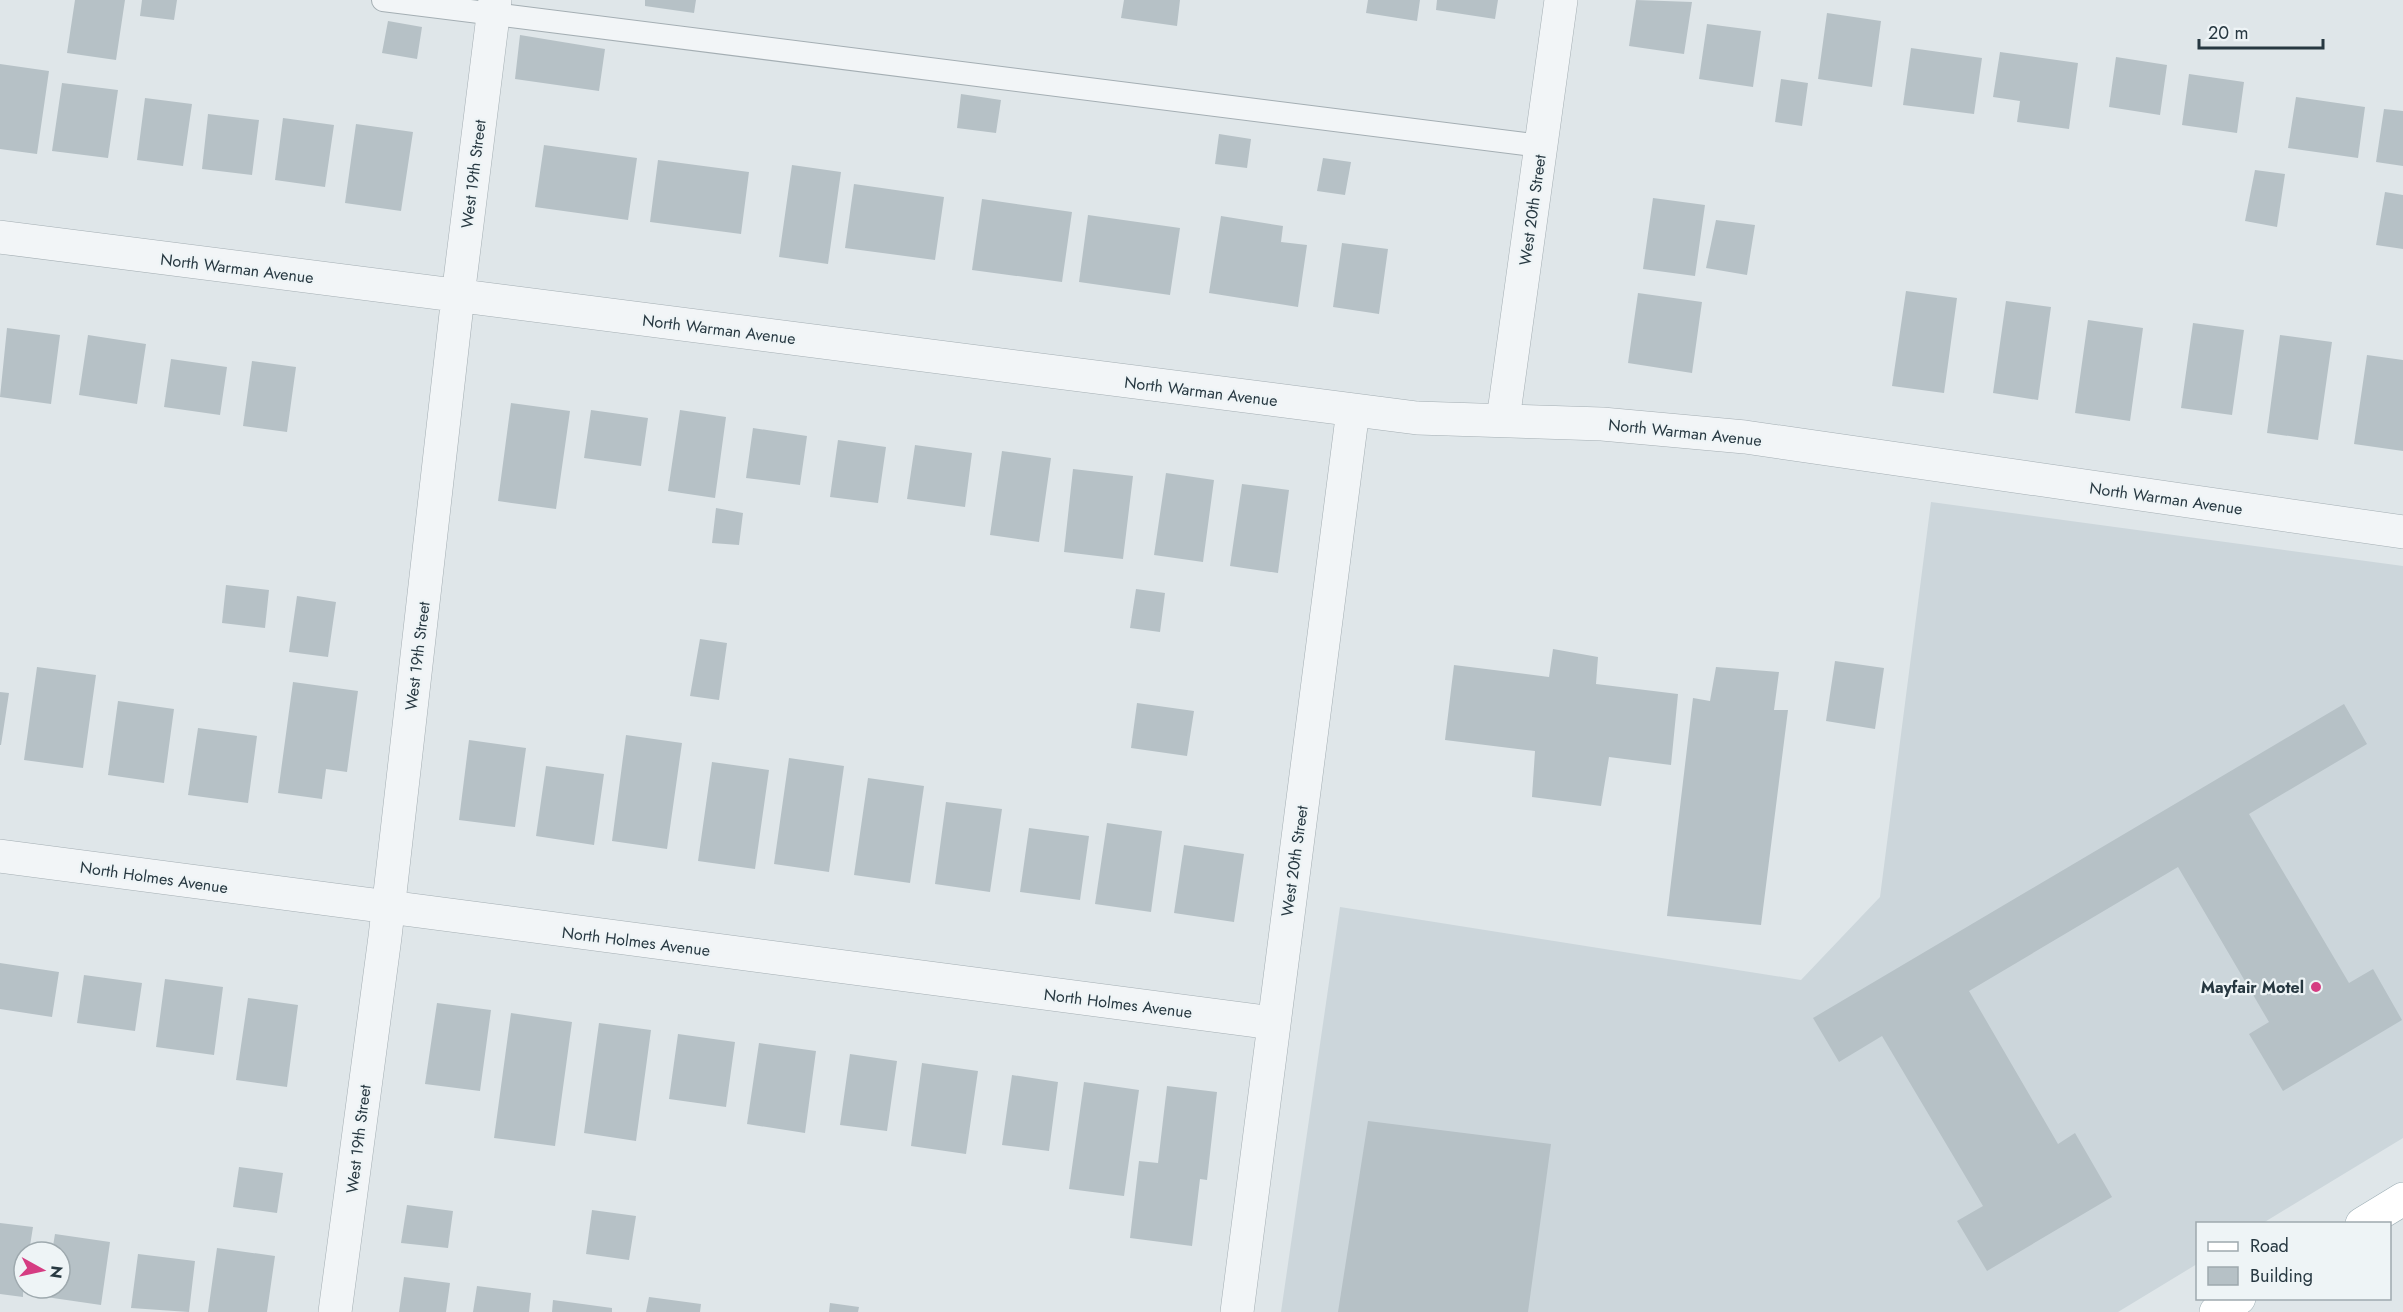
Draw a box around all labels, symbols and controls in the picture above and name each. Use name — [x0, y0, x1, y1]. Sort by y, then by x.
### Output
scale bar — [2199, 12, 2324, 50]
text: 20 m — [2208, 20, 2248, 46]
street label: West 19th Street — [455, 118, 492, 230]
street label: West 20th Street — [1513, 153, 1552, 267]
street label: North Warman Avenue — [159, 248, 315, 289]
street label: North Warman Avenue — [641, 309, 797, 350]
street label: North Warman Avenue — [1123, 371, 1279, 412]
street label: North Warman Avenue — [1607, 413, 1763, 452]
street label: North Warman Avenue — [2088, 476, 2244, 521]
street label: West 19th Street — [399, 600, 436, 712]
street label: West 20th Street — [1275, 804, 1314, 918]
street label: North Holmes Avenue — [78, 856, 229, 899]
street label: North Holmes Avenue — [560, 921, 711, 962]
place label: Mayfair Motel — [2201, 976, 2304, 999]
marker: Mayfair Motel — [2309, 980, 2323, 994]
street label: North Holmes Avenue — [1042, 983, 1193, 1024]
street label: West 19th Street — [340, 1083, 377, 1195]
legend — [2196, 1222, 2391, 1300]
text: Road — [2250, 1233, 2289, 1259]
north arrow — [12, 1240, 72, 1300]
text: Building — [2250, 1263, 2313, 1289]
text: N — [44, 1264, 69, 1280]

